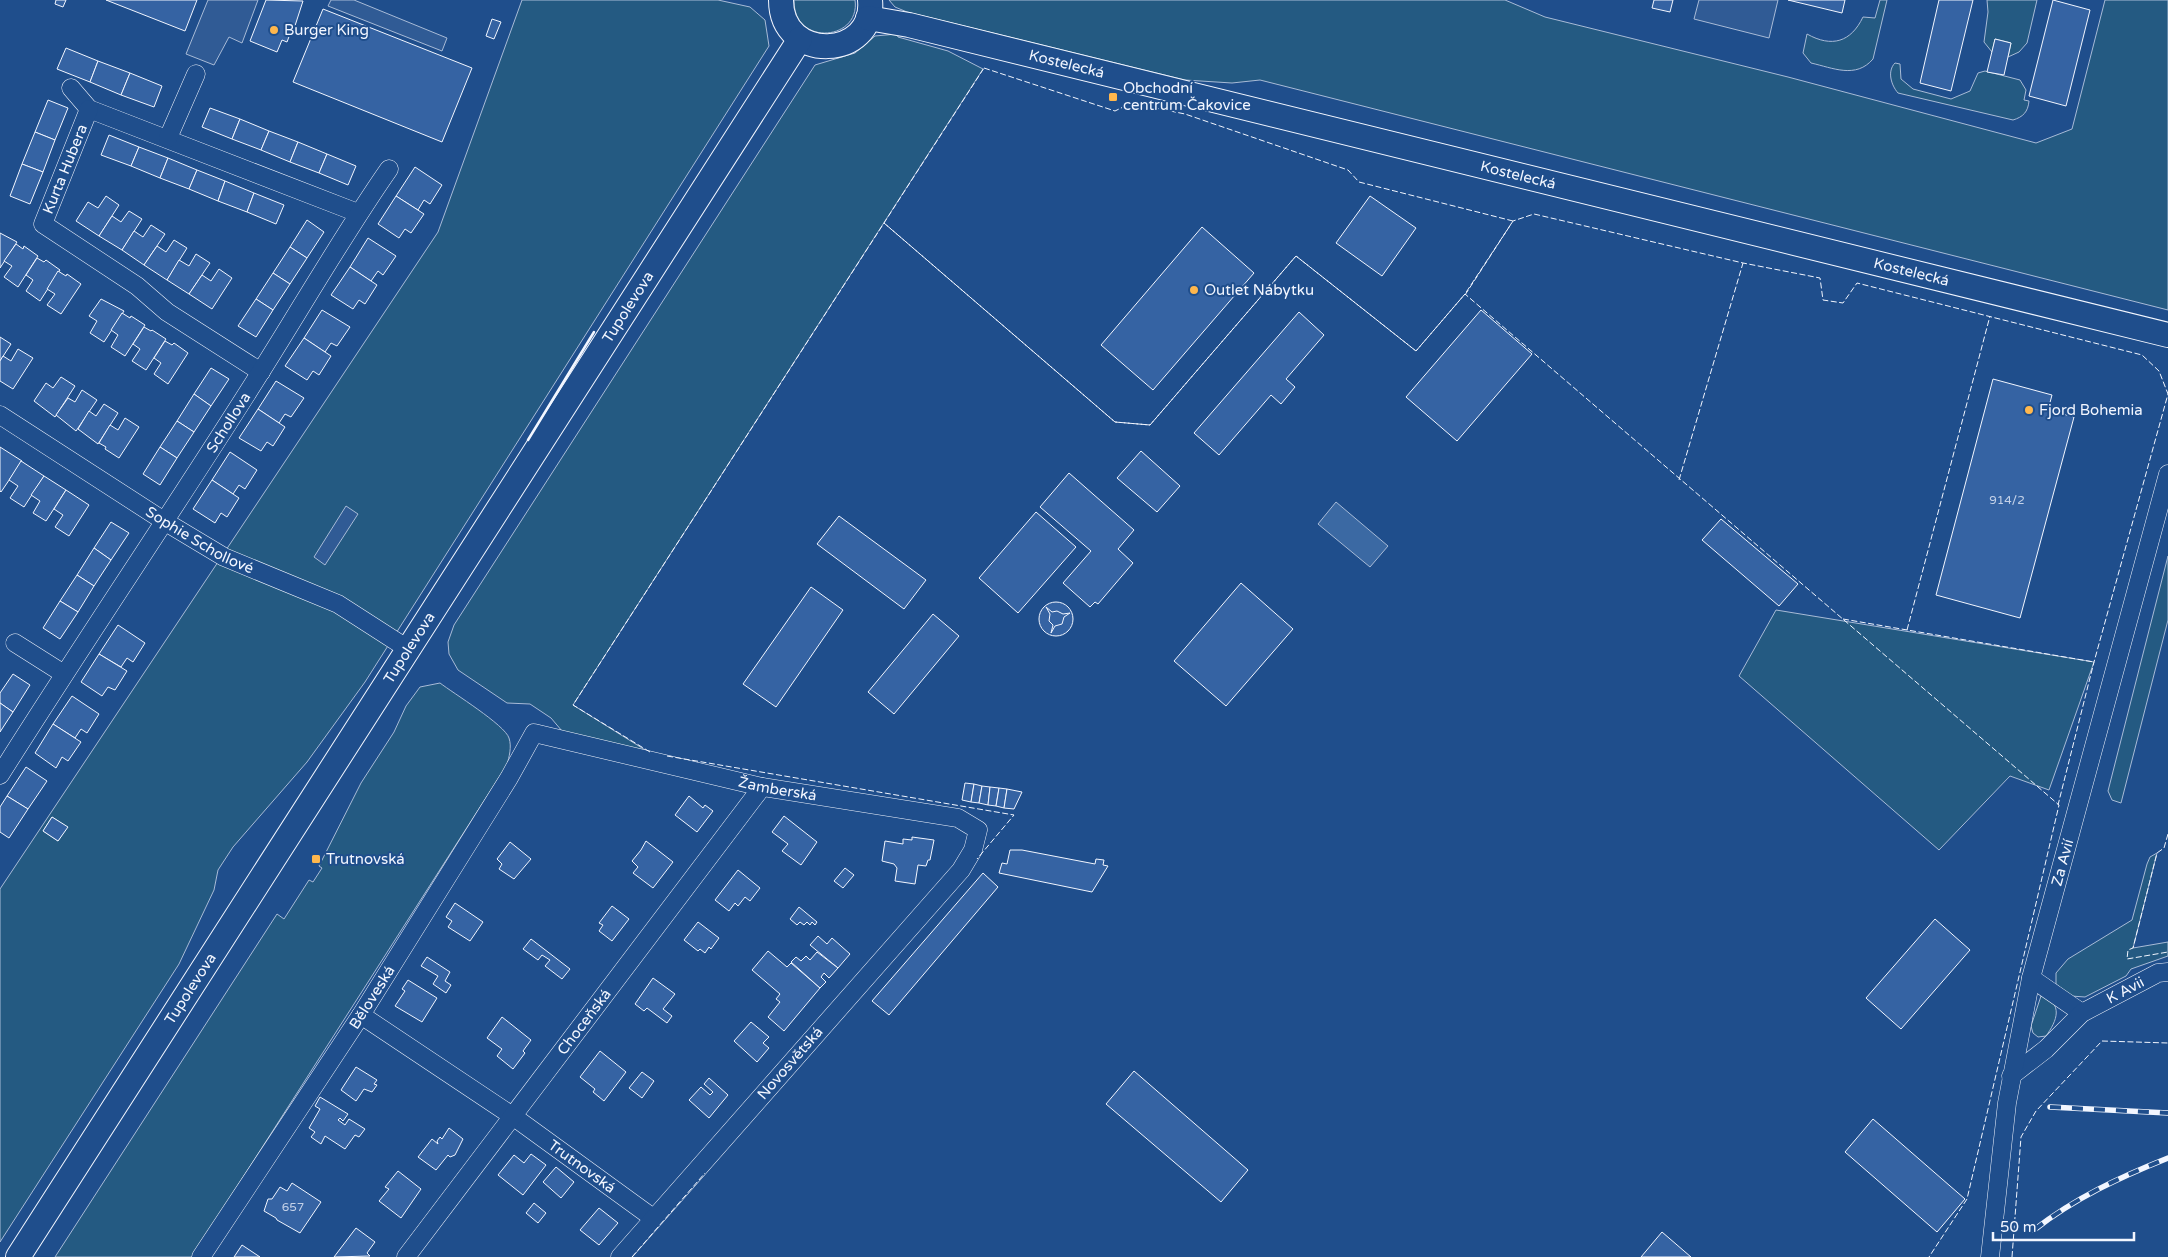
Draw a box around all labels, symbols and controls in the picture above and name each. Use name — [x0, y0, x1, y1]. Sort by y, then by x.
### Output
place label: Burger King — [284, 21, 369, 39]
marker: Burger King — [268, 24, 280, 36]
street label: Kostelecká — [1027, 46, 1106, 82]
place label: Obchodní centrum Čakovice — [1123, 79, 1251, 114]
marker: Obchodní centrum Čakovice — [1107, 91, 1119, 103]
street label: Kurta Hubera — [39, 121, 91, 217]
street label: Kostelecká — [1479, 157, 1558, 193]
street label: Kostelecká — [1872, 254, 1951, 290]
street label: Tupolevova — [598, 268, 658, 346]
place label: Outlet Nábytku — [1204, 281, 1314, 299]
marker: Outlet Nábytku — [1188, 284, 1200, 296]
street label: Schollova — [202, 389, 254, 456]
place label: Fjord Bohemia — [2039, 401, 2143, 419]
marker: Fjord Bohemia — [2023, 404, 2035, 416]
house number: 914/2 — [1989, 493, 2025, 507]
street label: Sophie Schollové — [142, 503, 257, 577]
street label: Tupolevova — [380, 609, 439, 687]
street label: Žamberská — [737, 773, 818, 805]
street label: Za Avií — [2047, 837, 2077, 888]
place label: Trutnovská — [326, 850, 405, 868]
marker: Trutnovská — [310, 853, 322, 865]
street label: Tupolevova — [161, 949, 220, 1028]
street label: Běloveská — [345, 962, 399, 1032]
street label: K Avii — [2103, 973, 2147, 1008]
street label: Choceňská — [553, 985, 615, 1058]
street label: Novosvětská — [753, 1023, 827, 1103]
street label: Trutnovská — [545, 1136, 619, 1197]
house number: 657 — [282, 1200, 304, 1214]
scale bar — [1993, 1210, 2134, 1242]
text: 50 m — [2000, 1218, 2037, 1236]

